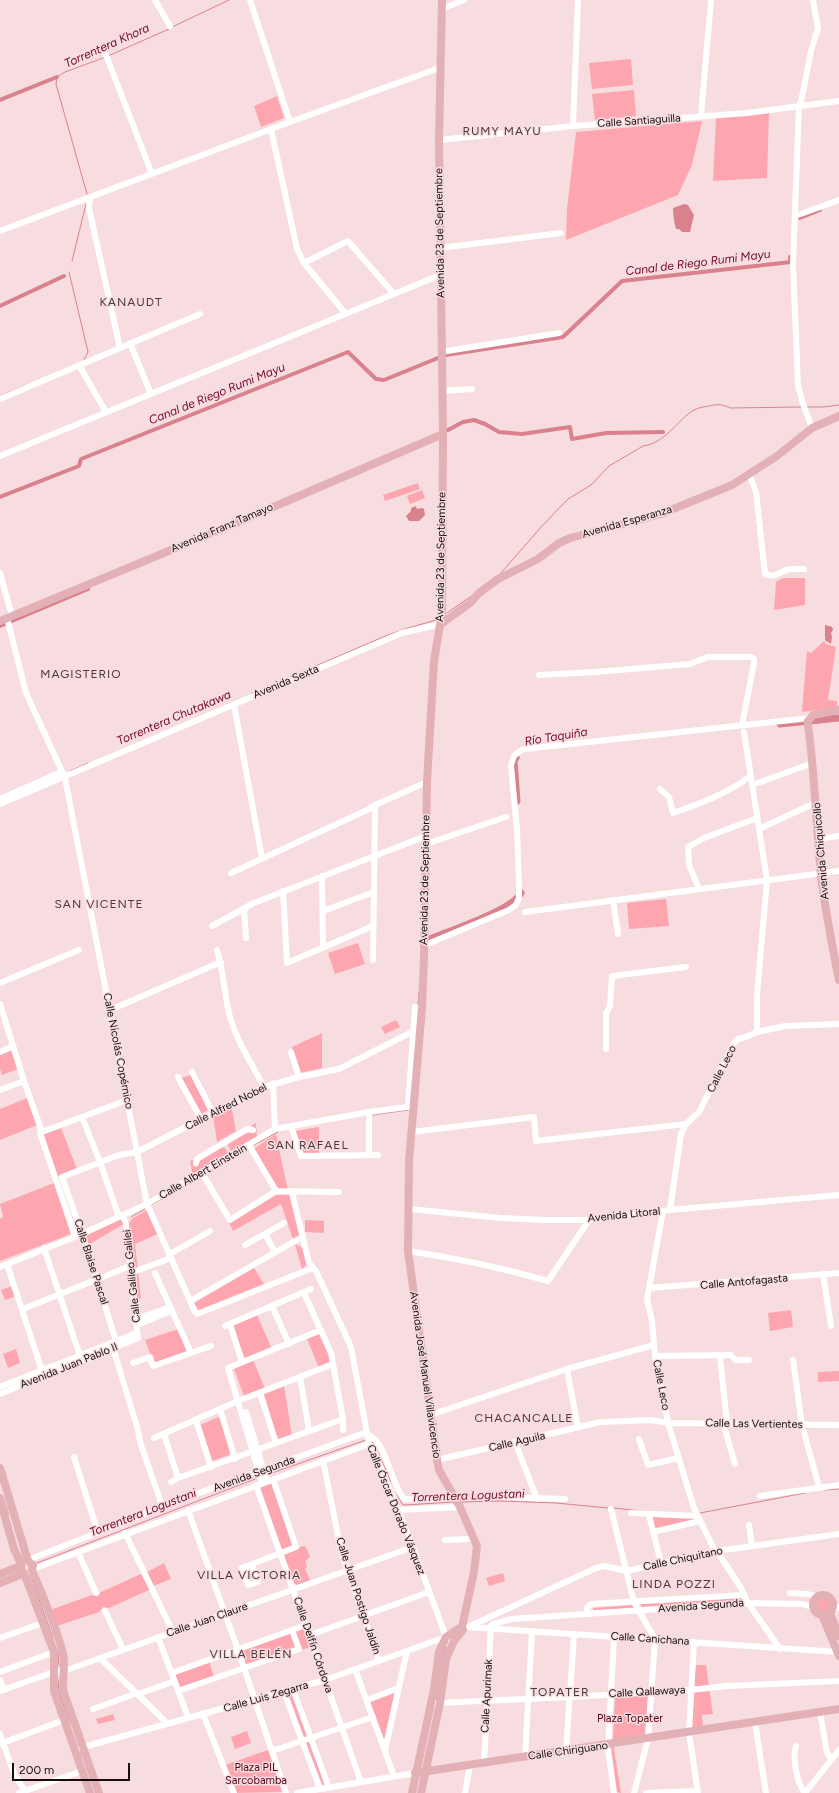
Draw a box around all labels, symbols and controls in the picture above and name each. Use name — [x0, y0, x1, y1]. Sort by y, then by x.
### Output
water label: Torrentera Khora — [62, 21, 152, 71]
street label: Calle Santiaguilla — [597, 112, 681, 130]
district label: RUMY MAYU — [462, 124, 542, 138]
street label: Avenida 23 de Septiembre — [432, 168, 448, 298]
water label: Canal de Riego Rumi Mayu — [625, 247, 771, 279]
district label: KANAUDT — [99, 295, 163, 309]
water label: Canal de Riego Rumi Mayu — [147, 360, 287, 428]
street label: Avenida 23 de Septiembre — [433, 492, 449, 622]
street label: Avenida Franz Tamayo — [169, 500, 275, 556]
street label: Avenida Esperanza — [580, 503, 674, 541]
street label: Avenida Sexta — [251, 662, 321, 702]
district label: MAGISTERIO — [40, 667, 122, 681]
water label: Torrentera Chutakawa — [115, 687, 233, 749]
water label: Río Taquiña — [524, 725, 588, 749]
street label: Avenida Chiquicollo — [810, 802, 832, 900]
street label: Avenida 23 de Septiembre — [417, 815, 433, 945]
district label: SAN VICENTE — [54, 897, 144, 911]
street label: Calle Nicolás Copérnico — [100, 992, 136, 1110]
street label: Calle Leco — [705, 1043, 739, 1095]
street label: Calle Alfred Nobel — [183, 1081, 269, 1133]
district label: SAN RAFAEL — [267, 1138, 349, 1152]
street label: Calle Albert Einstein — [157, 1141, 249, 1203]
street label: Avenida Litoral — [587, 1205, 661, 1225]
street label: Calle Blaise Pascal — [71, 1218, 111, 1306]
street label: Calle Galileo Galilei — [121, 1229, 143, 1323]
street label: Calle Antofagasta — [700, 1272, 788, 1292]
street label: Avenida José Manuel Villavicencio — [407, 1291, 443, 1459]
street label: Avenida Juan Pablo II — [18, 1340, 120, 1392]
street label: Calle Leco — [650, 1359, 672, 1411]
district label: CHACANCALLE — [475, 1411, 573, 1425]
street label: Calle Las Vertientes — [705, 1417, 803, 1431]
street label: Calle Aguila — [487, 1429, 547, 1455]
street label: Calle Óscar Dorado Vásquez — [364, 1443, 428, 1577]
street label: Avenida Segunda — [211, 1453, 297, 1495]
water label: Torrentera Logustani — [88, 1486, 198, 1540]
water label: Torrentera Logustani — [411, 1487, 525, 1505]
street label: Calle Juan Postigo Jaldín — [333, 1536, 383, 1656]
street label: Calle Chiquitano — [642, 1544, 724, 1574]
district label: VILLA VICTORIA — [197, 1568, 301, 1582]
district label: LINDA POZZI — [632, 1577, 716, 1591]
street label: Calle Delfín Córdova — [290, 1595, 336, 1695]
street label: Avenida Segunda — [658, 1596, 744, 1616]
street label: Calle Juan Claure — [165, 1600, 249, 1640]
street label: Calle Canichana — [610, 1630, 690, 1648]
district label: VILLA BELÉN — [209, 1647, 293, 1661]
street label: Calle Apurimak — [478, 1659, 496, 1733]
street label: Calle Luis Zegarra — [222, 1679, 310, 1715]
street label: Calle Qallawaya — [608, 1683, 686, 1701]
district label: TOPATER — [530, 1685, 590, 1699]
park label: Plaza Topater — [597, 1712, 663, 1726]
street label: Calle Chiriguano — [527, 1739, 609, 1763]
scale bar — [14, 1755, 132, 1781]
park label: Plaza PIL Sarcobamba — [225, 1761, 287, 1787]
text: 200 m — [19, 1763, 54, 1777]

